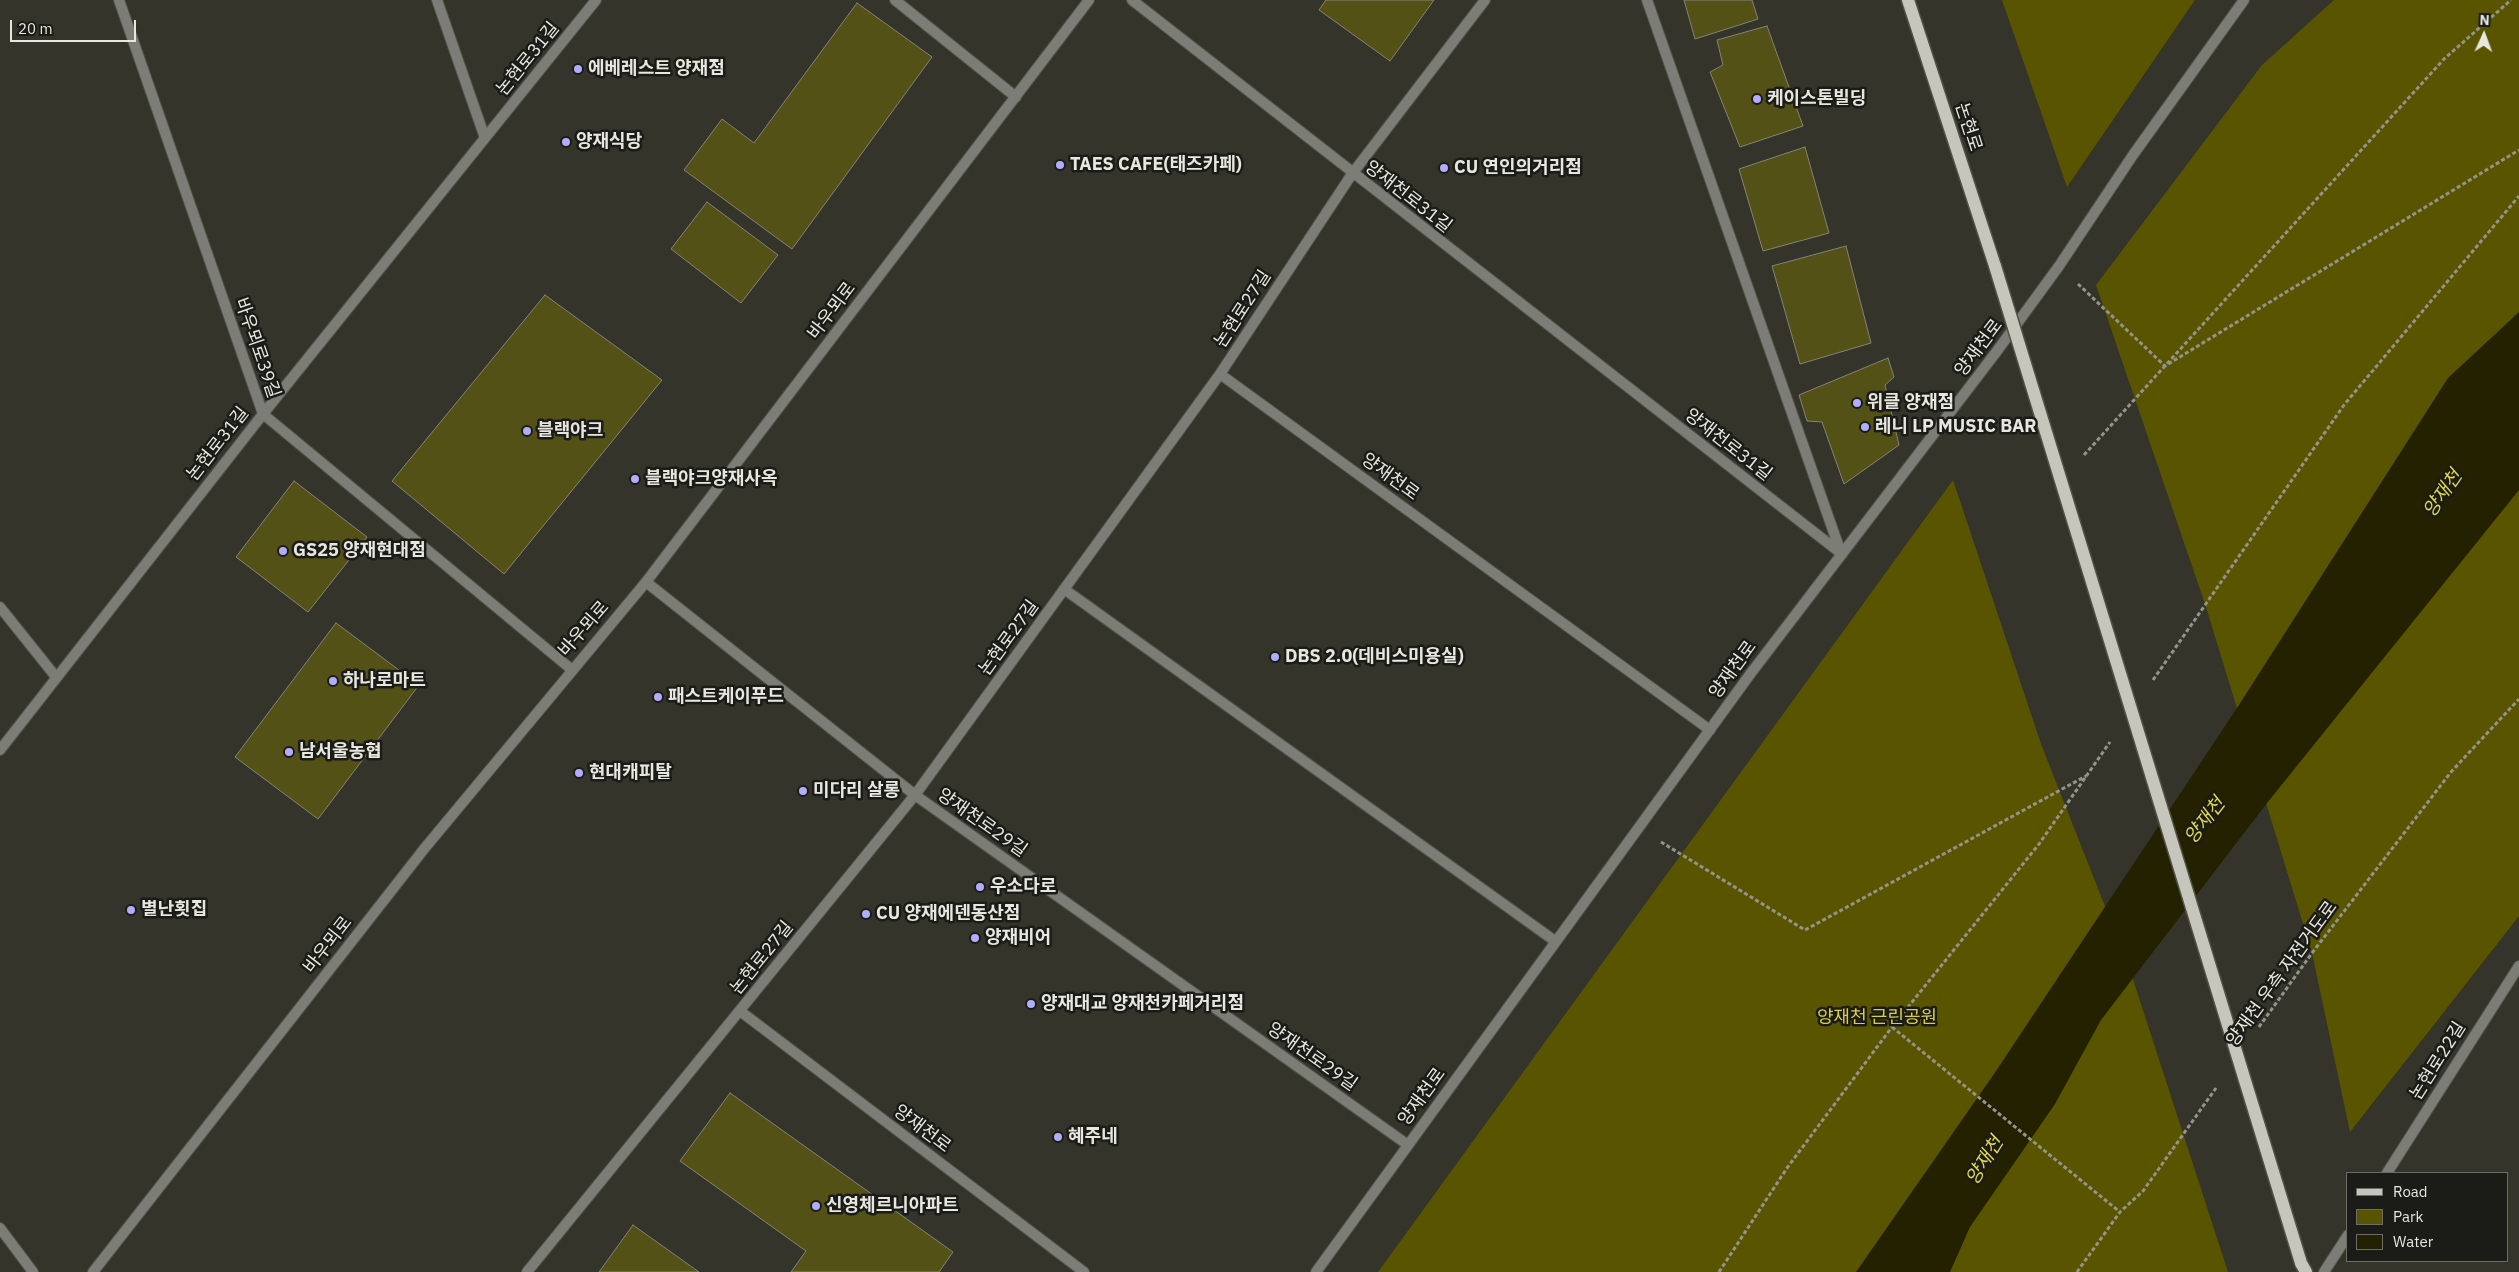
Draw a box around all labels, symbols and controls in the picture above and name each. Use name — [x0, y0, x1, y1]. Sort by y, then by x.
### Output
scale bar — [12, 10, 139, 42]
north arrow — [2459, 10, 2509, 60]
text: N — [2479, 11, 2490, 29]
street label: 논현로31길 — [492, 18, 564, 100]
text: 20 m — [18, 19, 53, 38]
place label: 에베레스트 양재점 — [588, 58, 725, 80]
marker: 에베레스트 양재점 — [572, 63, 584, 75]
place label: 케이스톤빌딩 — [1767, 88, 1866, 110]
marker: 케이스톤빌딩 — [1751, 93, 1763, 105]
street label: 논현로 — [1950, 100, 1986, 154]
place label: 양재식당 — [576, 131, 642, 153]
marker: 양재식당 — [560, 136, 572, 148]
place label: TAES CAFE(태즈카페) — [1070, 154, 1242, 176]
street label: 양재천로31길 — [1360, 156, 1456, 238]
place label: CU 연인의거리점 — [1454, 157, 1582, 179]
marker: TAES CAFE(태즈카페) — [1054, 159, 1066, 171]
marker: CU 연인의거리점 — [1438, 162, 1450, 174]
street label: 논현로27길 — [1210, 266, 1276, 352]
street label: 바우뫼로 — [803, 278, 861, 344]
street label: 바우뫼로39길 — [230, 295, 284, 401]
street label: 양재천로 — [1950, 315, 2008, 381]
place label: 위클 양재점 — [1867, 392, 1954, 414]
marker: 위클 양재점 — [1851, 397, 1863, 409]
street label: 논현로31길 — [182, 403, 254, 485]
street label: 양재천로31길 — [1680, 404, 1776, 486]
place label: 레니 LP MUSIC BAR — [1875, 416, 2036, 438]
place label: 블랙야크 — [537, 420, 603, 442]
marker: 레니 LP MUSIC BAR — [1859, 421, 1871, 433]
marker: 블랙야크 — [521, 425, 533, 437]
street label: 양재천로 — [1357, 449, 1423, 505]
water label: 양재천 — [2419, 466, 2467, 522]
place label: 블랙야크양재사옥 — [645, 468, 777, 490]
marker: 블랙야크양재사옥 — [629, 473, 641, 485]
place label: GS25 양재현대점 — [293, 540, 426, 562]
marker: GS25 양재현대점 — [277, 545, 289, 557]
street label: 논현로27길 — [974, 596, 1044, 680]
street label: 바우뫼로 — [554, 597, 614, 661]
street label: 양재천로 — [1705, 637, 1761, 703]
place label: DBS 2.0(데비스미용실) — [1285, 646, 1464, 668]
marker: DBS 2.0(데비스미용실) — [1269, 651, 1281, 663]
place label: 하나로마트 — [343, 670, 426, 692]
marker: 하나로마트 — [327, 675, 339, 687]
place label: 패스트케이푸드 — [668, 686, 784, 708]
marker: 패스트케이푸드 — [652, 691, 664, 703]
place label: 남서울농협 — [299, 741, 382, 763]
marker: 남서울농협 — [283, 746, 295, 758]
place label: 현대캐피탈 — [589, 762, 672, 784]
marker: 현대캐피탈 — [573, 767, 585, 779]
place label: 미다리 살롱 — [813, 780, 900, 802]
street label: 양재천로29길 — [933, 784, 1031, 862]
marker: 미다리 살롱 — [797, 785, 809, 797]
water label: 양재천 — [2180, 793, 2230, 849]
place label: 우소다로 — [990, 876, 1056, 898]
marker: 우소다로 — [974, 881, 986, 893]
street label: 양재천 우측 자전거도로 — [2222, 897, 2342, 1051]
place label: 별난횟집 — [141, 899, 207, 921]
place label: CU 양재에덴동산점 — [876, 903, 1020, 925]
marker: 별난횟집 — [125, 904, 137, 916]
marker: CU 양재에덴동산점 — [860, 908, 872, 920]
street label: 바우뫼로 — [299, 912, 357, 978]
street label: 논현로27길 — [726, 917, 798, 999]
place label: 양재비어 — [985, 927, 1051, 949]
marker: 양재비어 — [969, 932, 981, 944]
place label: 양재대교 양재천카페거리점 — [1041, 993, 1244, 1015]
marker: 양재대교 양재천카페거리점 — [1025, 998, 1037, 1010]
park label: 양재천 근린공원 — [1817, 1007, 1937, 1029]
street label: 양재천로29길 — [1263, 1018, 1361, 1096]
street label: 논현로22길 — [2406, 1018, 2470, 1104]
street label: 양재천로 — [1394, 1064, 1450, 1130]
street label: 양재천로 — [889, 1100, 955, 1158]
place label: 혜주네 — [1068, 1126, 1118, 1148]
marker: 혜주네 — [1052, 1131, 1064, 1143]
water label: 양재천 — [1961, 1133, 2009, 1189]
legend — [2346, 1172, 2509, 1262]
text: Road — [2393, 1182, 2428, 1201]
place label: 신영체르니아파트 — [826, 1195, 958, 1217]
marker: 신영체르니아파트 — [810, 1200, 822, 1212]
text: Park — [2393, 1207, 2423, 1226]
text: Water — [2393, 1232, 2433, 1251]

